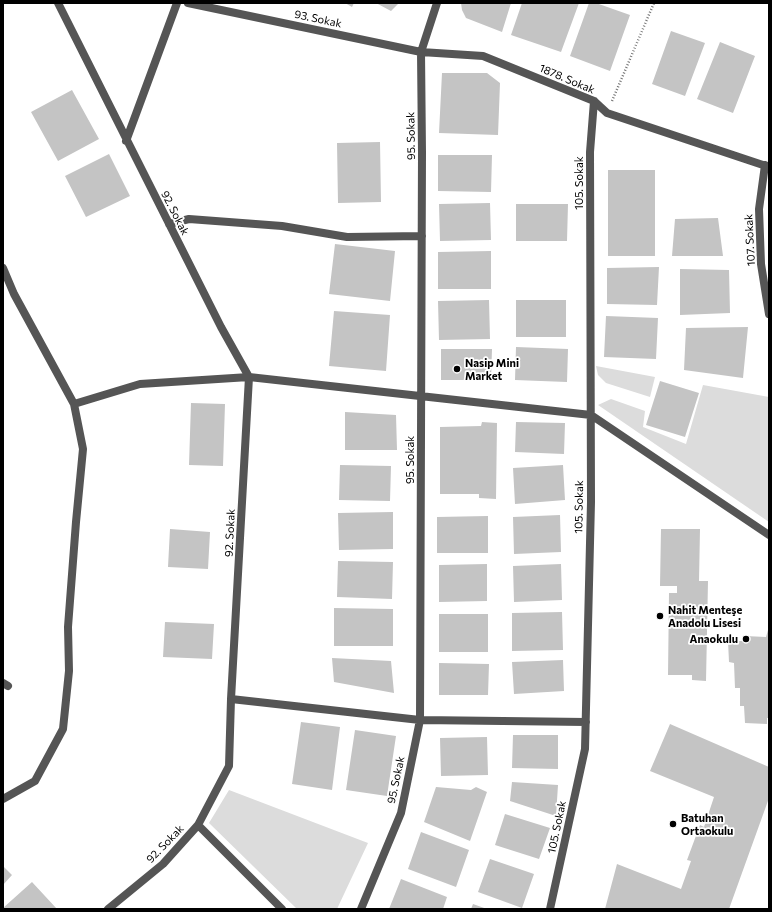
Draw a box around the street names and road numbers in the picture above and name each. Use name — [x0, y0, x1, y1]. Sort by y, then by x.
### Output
street label: 93. Sokak — [293, 8, 343, 30]
street label: 1878. Sokak — [537, 61, 597, 97]
street label: 95. Sokak — [404, 112, 418, 160]
street label: 105. Sokak — [572, 156, 586, 210]
street label: 92. Sokak — [158, 189, 192, 237]
street label: 107. Sokak — [742, 214, 758, 266]
street label: 95. Sokak — [403, 436, 417, 484]
street label: 105. Sokak — [572, 480, 586, 534]
street label: 92. Sokak — [222, 509, 238, 557]
street label: 95. Sokak — [385, 755, 407, 805]
street label: 105. Sokak — [545, 800, 569, 854]
street label: 92. Sokak — [144, 822, 186, 866]

